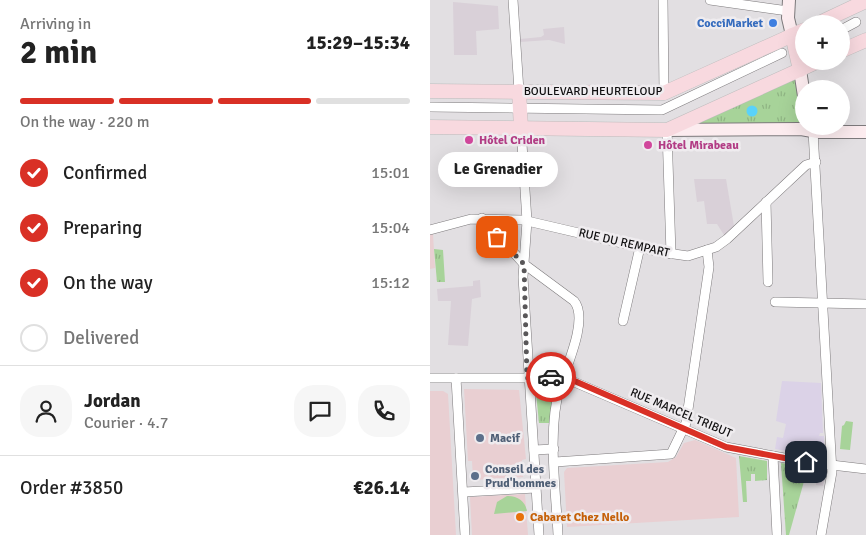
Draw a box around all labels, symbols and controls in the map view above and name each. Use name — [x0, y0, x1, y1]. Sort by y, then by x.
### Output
text: Arriving in — [20, 14, 91, 34]
map controls — [795, 15, 850, 135]
button: + — [795, 15, 850, 70]
place label: CocciMarket — [697, 16, 764, 31]
marker: CocciMarket — [767, 17, 779, 29]
text: 15:29–15:34 — [306, 31, 410, 55]
text: 2 min — [20, 33, 97, 72]
button: − — [795, 80, 850, 135]
street label: BOULEVARD HEURTELOUP — [524, 84, 663, 99]
text: On the way · 220 m — [20, 112, 150, 132]
place label: Hôtel Criden — [479, 133, 546, 148]
marker: Hôtel Criden — [463, 134, 475, 146]
place label: Hôtel Mirabeau — [658, 138, 739, 153]
marker: Hôtel Mirabeau — [642, 139, 654, 151]
callout: Le Grenadier — [437, 152, 557, 187]
icon: check — [20, 159, 48, 187]
text: Le Grenadier — [454, 159, 542, 179]
text: Confirmed — [63, 161, 147, 185]
text: 15:01 — [371, 163, 410, 183]
icon: check — [20, 214, 48, 242]
text: Preparing — [63, 216, 142, 240]
pin — [476, 216, 518, 258]
text: 15:04 — [371, 218, 410, 238]
icon: bag — [483, 223, 511, 251]
street label: RUE DU REMPART — [577, 225, 671, 261]
icon: check — [20, 269, 48, 297]
text: On the way — [63, 271, 153, 295]
text: 15:12 — [371, 273, 410, 293]
text: Delivered — [63, 326, 139, 350]
courier — [526, 352, 576, 402]
icon: car — [537, 363, 565, 391]
button: person — [20, 385, 72, 437]
button: chat — [294, 385, 346, 437]
button: phone — [358, 385, 410, 437]
street label: RUE MARCEL TRIBUT — [628, 385, 734, 441]
text: Jordan — [84, 389, 141, 413]
text: Courier · 4.7 — [84, 413, 168, 433]
place label: Macif — [490, 431, 520, 446]
marker: Macif — [474, 432, 486, 444]
pin — [785, 441, 827, 483]
icon: home — [792, 448, 820, 476]
place label: Conseil des Prud'hommes — [485, 462, 557, 491]
marker: Conseil des Prud'hommes — [469, 470, 481, 482]
text: Order #3850 — [20, 476, 123, 500]
text: €26.14 — [353, 476, 410, 500]
place label: Cabaret Chez Nello — [530, 510, 629, 525]
marker: Cabaret Chez Nello — [514, 511, 526, 523]

